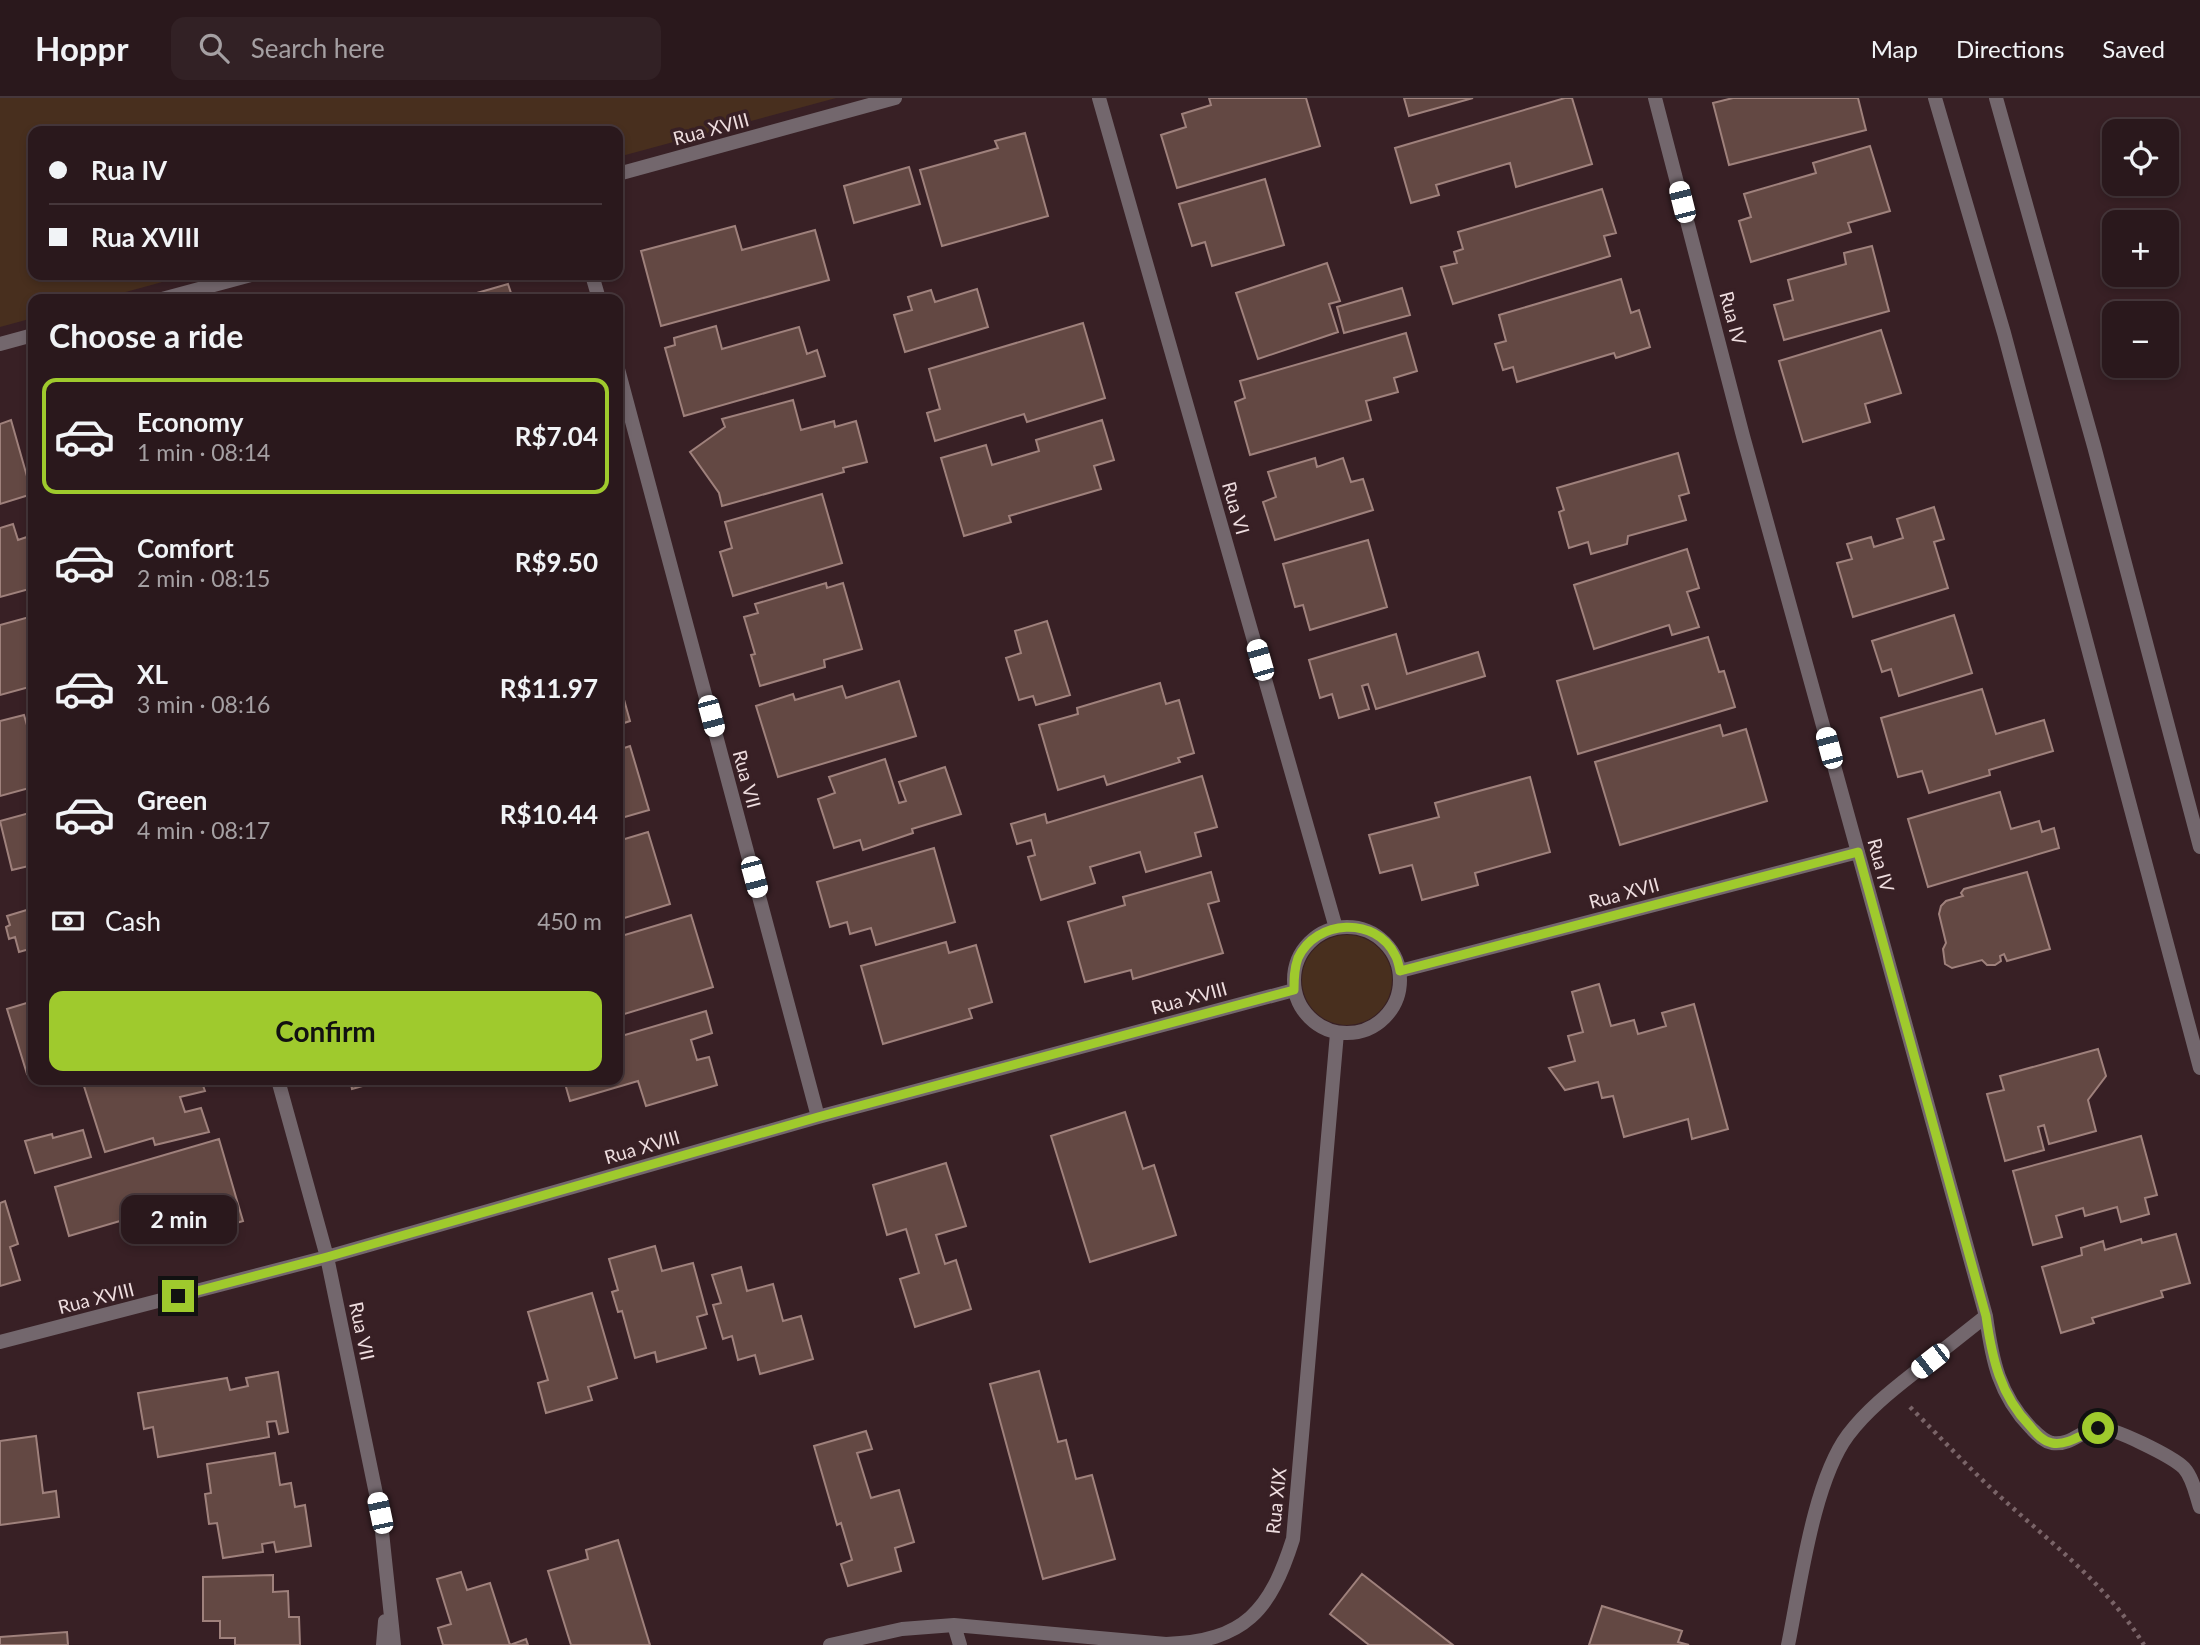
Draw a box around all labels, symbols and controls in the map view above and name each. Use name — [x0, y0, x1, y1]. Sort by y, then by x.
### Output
search box — [171, 17, 661, 80]
text: Hoppr — [35, 28, 129, 68]
icon: search — [195, 29, 233, 67]
text: Search here — [251, 32, 385, 64]
text: Map — [1871, 34, 1918, 63]
text: Directions — [1956, 34, 2064, 63]
text: Saved — [2102, 34, 2165, 63]
street label: Rua XVIII — [670, 107, 751, 150]
map controls — [2102, 119, 2179, 378]
button: locate — [2102, 119, 2179, 196]
text: Rua IV — [91, 154, 167, 186]
car — [1667, 179, 1698, 225]
button: + — [2102, 210, 2179, 287]
text: Rua XVIII — [91, 221, 200, 253]
street label: Rua IV — [1715, 289, 1752, 347]
button: − — [2102, 301, 2179, 378]
text: Choose a ride — [49, 316, 243, 355]
icon: car — [53, 405, 116, 468]
text: Economy — [137, 406, 243, 438]
text: R$7.04 — [515, 420, 598, 452]
text: 1 min · 08:14 — [137, 438, 270, 466]
street label: Rua VI — [1218, 479, 1255, 537]
icon: car — [53, 531, 116, 594]
text: Comfort — [137, 532, 234, 564]
text: R$9.50 — [515, 546, 598, 578]
text: 2 min · 08:15 — [137, 564, 270, 592]
car — [1245, 637, 1276, 683]
icon: car — [53, 657, 116, 720]
text: XL — [137, 658, 168, 690]
text: R$11.97 — [500, 672, 598, 704]
text: 3 min · 08:16 — [137, 690, 270, 718]
car — [696, 693, 727, 739]
car — [1814, 725, 1845, 771]
street label: Rua VII — [729, 747, 766, 810]
icon: car — [53, 783, 116, 846]
text: Green — [137, 784, 207, 816]
text: R$10.44 — [500, 798, 598, 830]
text: 4 min · 08:17 — [137, 816, 270, 844]
street label: Rua IV — [1863, 836, 1900, 894]
car — [739, 854, 770, 900]
street label: Rua XVII — [1586, 872, 1662, 913]
icon: cash — [49, 902, 87, 940]
text: Cash — [105, 905, 161, 937]
text: 450 m — [537, 907, 602, 935]
street label: Rua XVIII — [1148, 976, 1229, 1019]
button: Confirm — [49, 991, 602, 1071]
street label: Rua XVIII — [601, 1125, 682, 1168]
callout: 2 min — [120, 1194, 236, 1244]
text: 2 min — [150, 1205, 208, 1233]
street label: Rua XVIII — [55, 1277, 136, 1318]
route end — [162, 1280, 194, 1312]
street label: Rua VII — [345, 1300, 380, 1362]
car — [1907, 1340, 1954, 1382]
route start — [2082, 1412, 2114, 1444]
street label: Rua XIX — [1261, 1466, 1290, 1535]
car — [366, 1490, 395, 1536]

